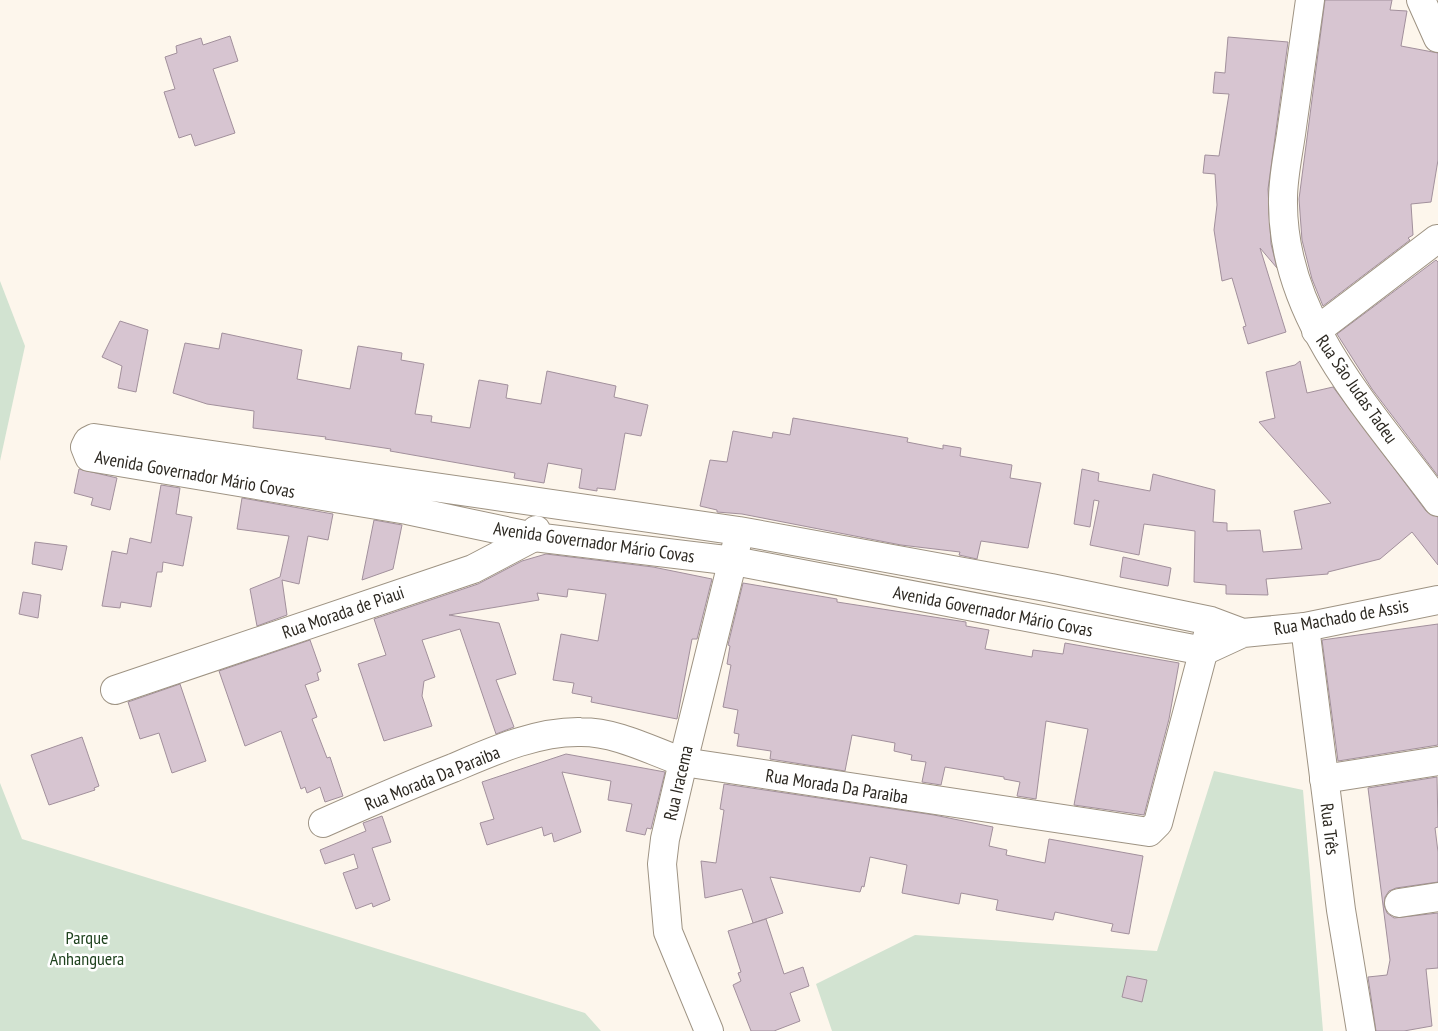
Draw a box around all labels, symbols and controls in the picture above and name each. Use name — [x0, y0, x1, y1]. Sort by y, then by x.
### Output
street label: Rua São Judas Tadeu — [1311, 330, 1403, 448]
street label: Avenida Governador Mário Covas — [93, 445, 297, 503]
street label: Avenida Governador Mário Covas — [492, 516, 696, 568]
street label: Rua Morada de Piaui — [279, 580, 407, 644]
street label: Avenida Governador Mário Covas — [891, 580, 1095, 642]
street label: Rua Machado de Assis — [1272, 594, 1410, 640]
street label: Rua Morada Da Paraiba — [361, 740, 503, 816]
street label: Rua Iracema — [658, 743, 698, 823]
street label: Rua Morada Da Paraiba — [764, 763, 910, 809]
street label: Rua Três — [1315, 802, 1345, 856]
park label: Parque Anhanguera — [50, 926, 124, 970]

